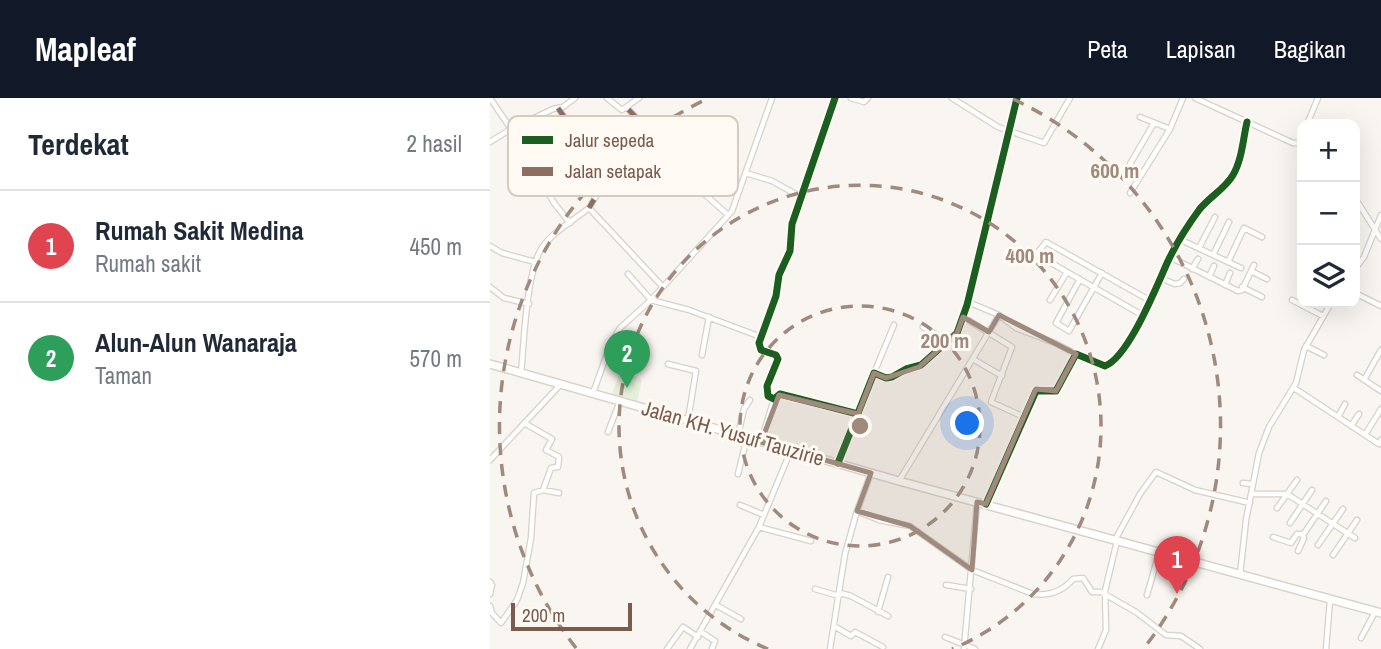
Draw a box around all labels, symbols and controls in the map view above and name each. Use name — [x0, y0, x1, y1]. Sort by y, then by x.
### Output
text: Mapleaf — [35, 27, 136, 71]
text: Peta — [1087, 33, 1128, 65]
text: Lapisan — [1166, 33, 1236, 65]
text: Bagikan — [1274, 33, 1346, 65]
legend — [508, 116, 738, 196]
map controls — [1297, 119, 1360, 308]
button: + — [1297, 119, 1360, 182]
text: Terdekat — [28, 124, 129, 164]
text: Jalur sepeda — [565, 127, 655, 153]
text: 2 hasil — [406, 128, 462, 159]
text: 600 m — [1091, 156, 1139, 185]
text: Jalan setapak — [565, 158, 661, 184]
button: − — [1297, 182, 1360, 245]
text: Rumah Sakit Medina — [95, 213, 304, 248]
text: 1 — [46, 231, 56, 262]
text: 450 m — [410, 231, 462, 262]
text: 400 m — [1006, 241, 1054, 270]
button: layers — [1297, 245, 1360, 308]
text: Rumah sakit — [95, 248, 201, 279]
text: Alun-Alun Wanaraja — [95, 325, 297, 360]
text: 200 m — [921, 326, 969, 355]
pin: 2 — [604, 330, 650, 388]
text: 2 — [46, 343, 56, 374]
text: 570 m — [410, 343, 462, 374]
text: Taman — [95, 360, 152, 391]
street label: Jalan KH. Yusuf Tauzirie — [638, 393, 828, 473]
your location — [950, 406, 984, 440]
centre of rings — [848, 414, 872, 438]
pin: 1 — [1154, 536, 1200, 594]
scale bar — [511, 600, 632, 632]
text: 200 m — [522, 602, 565, 628]

